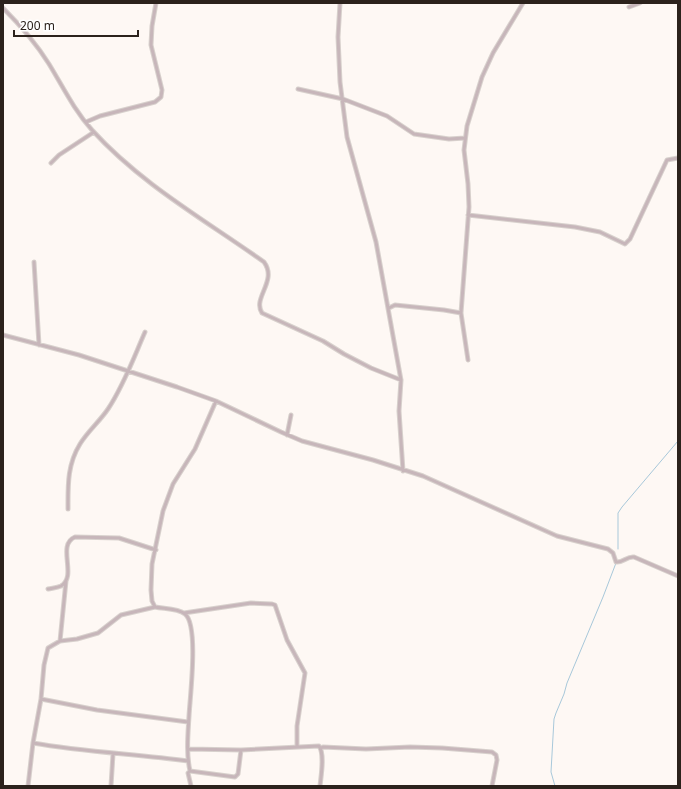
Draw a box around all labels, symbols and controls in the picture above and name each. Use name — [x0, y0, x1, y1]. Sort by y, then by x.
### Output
scale bar — [14, 12, 138, 38]
text: 200 m — [20, 17, 55, 34]

